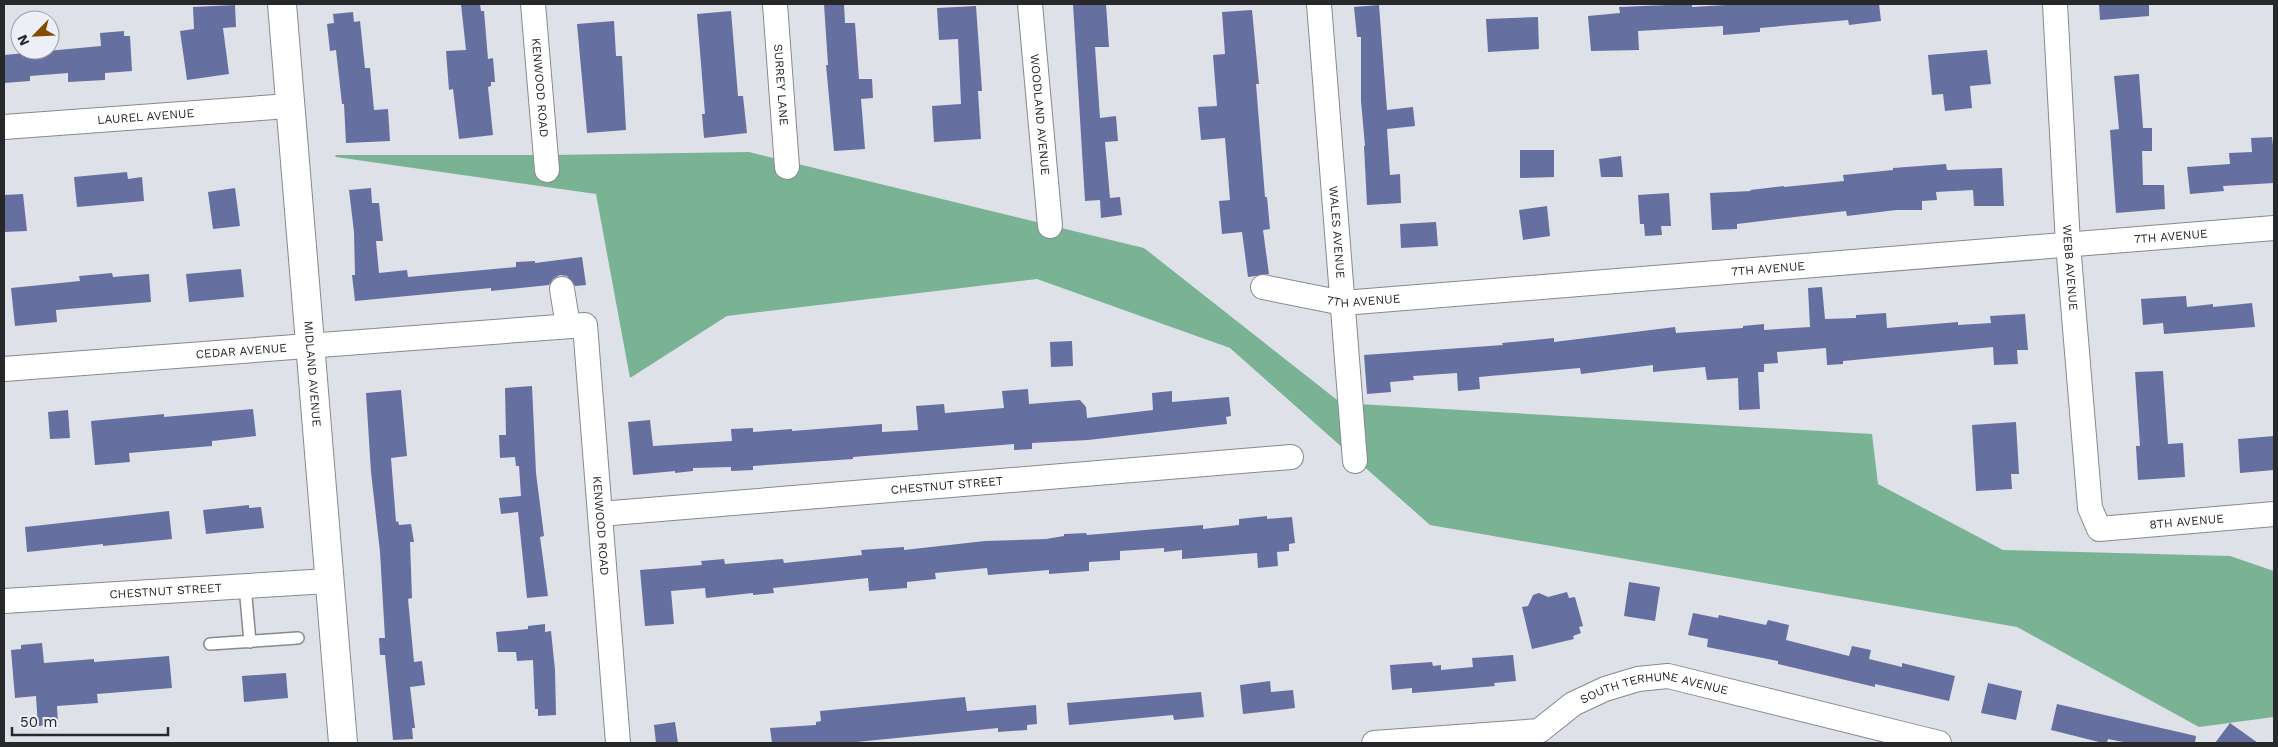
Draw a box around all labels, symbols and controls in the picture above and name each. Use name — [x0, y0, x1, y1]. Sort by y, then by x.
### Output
north arrow — [10, 10, 60, 60]
text: N — [14, 32, 33, 48]
street label: KENWOOD ROAD — [529, 37, 551, 138]
street label: SURREY LANE — [771, 43, 791, 126]
street label: WOODLAND AVENUE — [1028, 53, 1052, 176]
street label: LAUREL AVENUE — [97, 106, 195, 127]
street label: WALES AVENUE — [1326, 186, 1348, 279]
street label: WEBB AVENUE — [2060, 224, 2081, 311]
street label: 7TH AVENUE — [2133, 226, 2209, 246]
street label: 7TH AVENUE — [1731, 259, 1806, 279]
street label: 7TH AVENUE — [1325, 291, 1401, 310]
street label: MIDLAND AVENUE — [301, 320, 324, 428]
street label: CEDAR AVENUE — [195, 341, 288, 361]
street label: CHESTNUT STREET — [890, 474, 1004, 497]
street label: KENWOOD ROAD — [590, 475, 612, 576]
street label: 8TH AVENUE — [2149, 511, 2225, 532]
street label: CHESTNUT STREET — [109, 581, 222, 601]
street label: SOUTH TERHUNE AVENUE — [1578, 669, 1730, 707]
scale bar — [12, 704, 169, 736]
text: 50 m — [20, 713, 57, 731]

